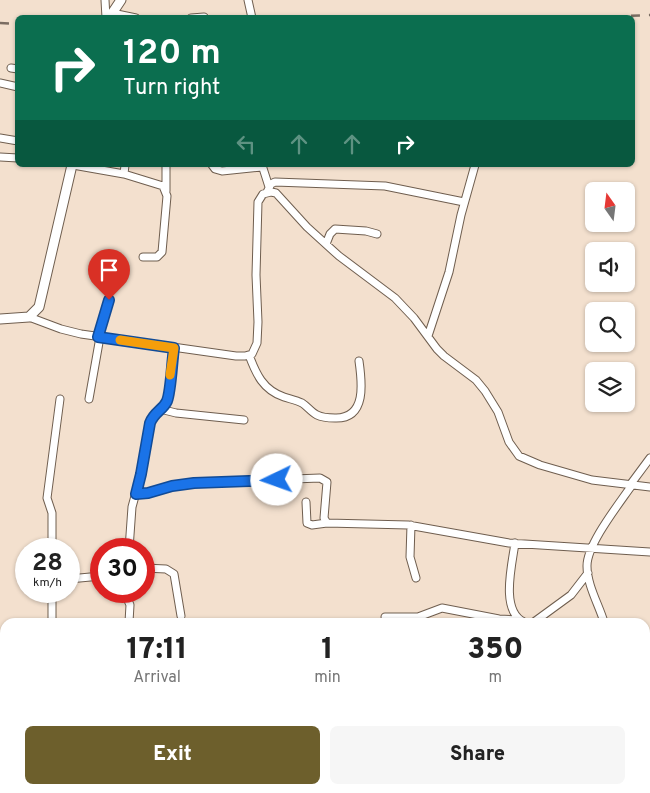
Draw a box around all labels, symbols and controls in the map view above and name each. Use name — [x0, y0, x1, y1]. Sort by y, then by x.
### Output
text: 120 m — [123, 32, 221, 76]
icon: right — [40, 35, 105, 100]
text: Turn right — [123, 75, 220, 102]
icon: left — [232, 130, 260, 158]
icon: ahead — [285, 130, 313, 158]
icon: ahead — [338, 130, 366, 158]
icon: right — [391, 130, 419, 158]
north arrow — [585, 182, 635, 232]
map controls — [585, 182, 635, 412]
button: sound — [585, 242, 635, 292]
pin — [88, 249, 130, 300]
icon: arrive — [95, 256, 123, 284]
button: search — [585, 302, 635, 352]
button: layers — [585, 362, 635, 412]
position arrow — [250, 453, 302, 505]
speed limit sign: 30 — [90, 538, 155, 603]
text: 28 — [32, 548, 63, 580]
text: km/h — [33, 575, 62, 591]
text: 17:11 — [127, 632, 188, 669]
text: 1 — [321, 632, 334, 669]
text: 350 — [467, 632, 523, 669]
text: Arrival — [133, 668, 181, 688]
text: min — [314, 668, 341, 688]
text: m — [489, 668, 502, 688]
button: Exit — [25, 726, 320, 784]
button: Share — [330, 726, 625, 784]

